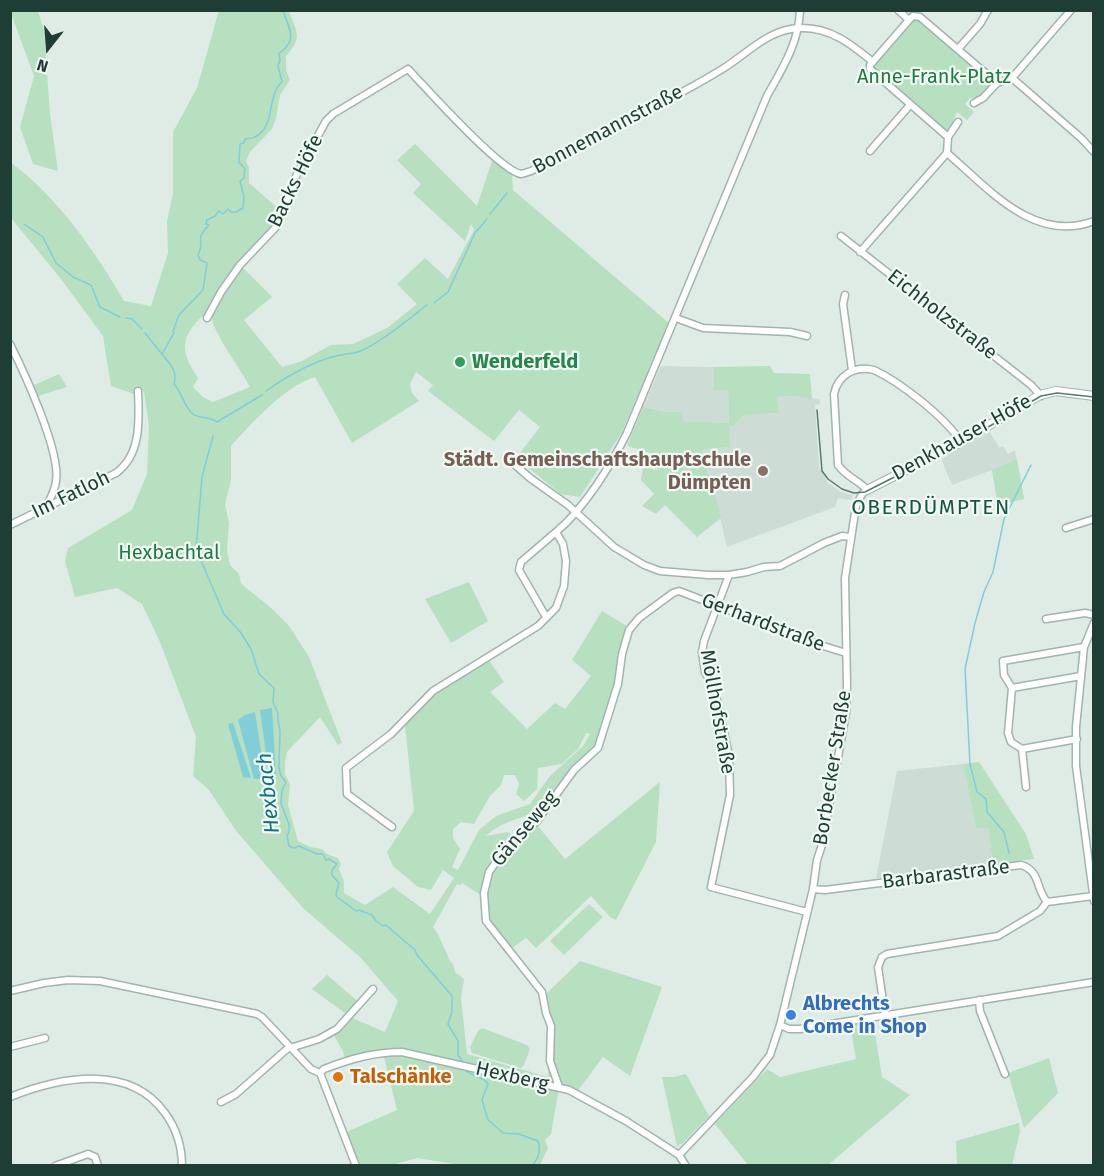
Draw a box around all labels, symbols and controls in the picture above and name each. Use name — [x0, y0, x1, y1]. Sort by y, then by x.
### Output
north arrow — [18, 18, 78, 78]
text: N — [35, 55, 50, 76]
park label: Anne-Frank-Platz — [857, 65, 1011, 89]
street label: Bonnemannstraße — [529, 80, 687, 180]
street label: Backs Höfe — [263, 131, 329, 231]
street label: Eichholzstraße — [882, 265, 1002, 365]
place label: Wenderfeld — [472, 350, 578, 374]
marker: Wenderfeld — [453, 355, 467, 369]
street label: Denkhauser Höfe — [888, 390, 1036, 486]
place label: Städt. Gemeinschaftshauptschule Dümpten — [444, 448, 751, 495]
marker: Städt. Gemeinschaftshauptschule Dümpten — [756, 464, 770, 478]
street label: Im Fatloh — [28, 466, 114, 524]
district label: OBERDÜMPTEN — [851, 495, 1011, 521]
park label: Hexbachtal — [118, 541, 220, 565]
street label: Gerhardstraße — [698, 588, 828, 658]
street label: Möllhofstraße — [694, 648, 740, 776]
street label: Borbecker Straße — [809, 689, 857, 847]
water label: Hexbach — [252, 751, 286, 835]
street label: Gänseweg — [487, 786, 563, 872]
street label: Barbarastraße — [881, 855, 1011, 895]
place label: Albrechts Come in Shop — [803, 992, 927, 1039]
marker: Albrechts Come in Shop — [784, 1008, 798, 1022]
street label: Hexberg — [473, 1057, 551, 1097]
place label: Talschänke — [350, 1065, 452, 1089]
marker: Talschänke — [331, 1070, 345, 1084]

